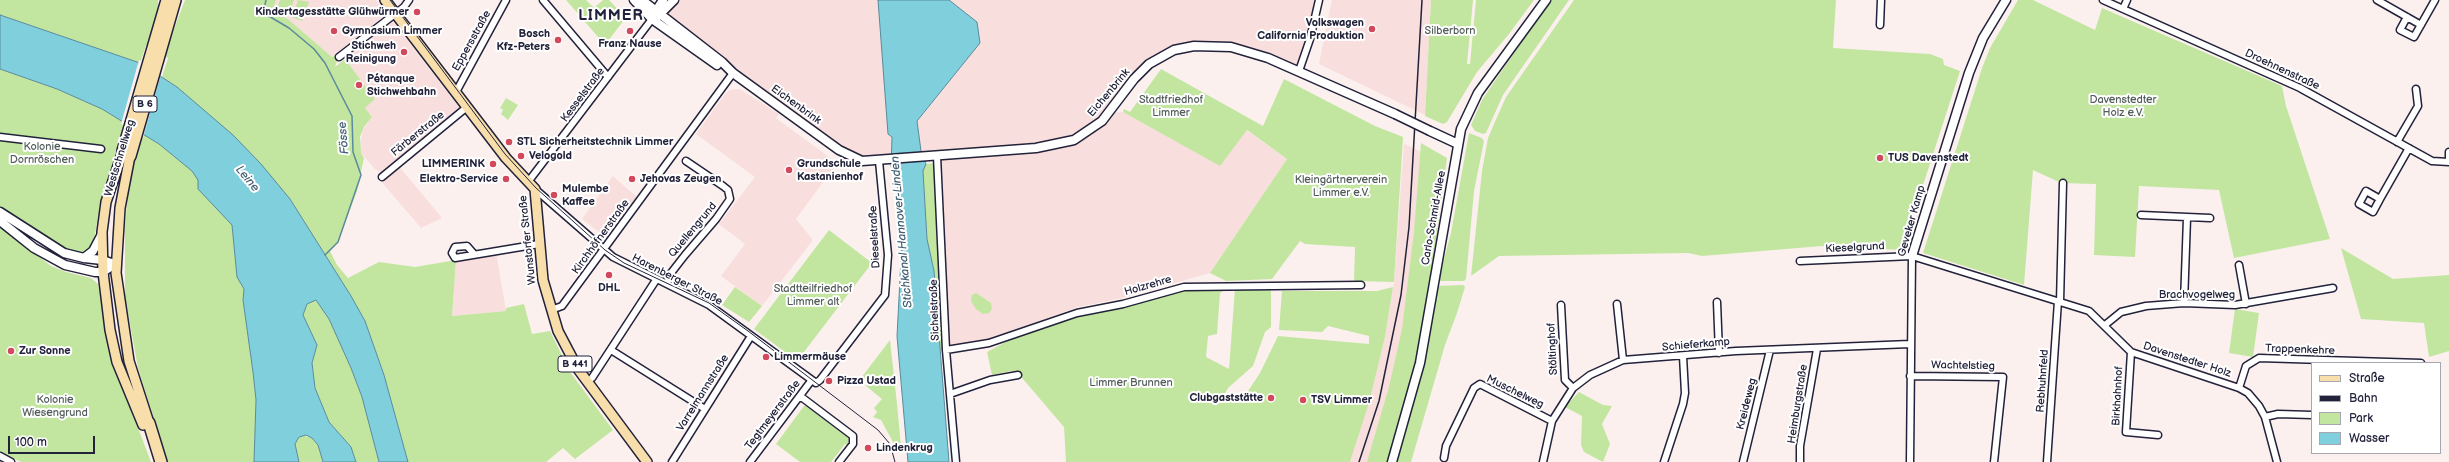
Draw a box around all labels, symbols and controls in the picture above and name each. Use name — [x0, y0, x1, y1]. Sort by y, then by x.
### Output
place label: Kindertagesstätte Glühwürmer — [255, 5, 409, 19]
marker: Kindertagesstätte Glühwürmer — [412, 7, 422, 17]
district label: LIMMER — [578, 7, 644, 25]
street label: Eppersstraße — [450, 8, 494, 74]
place label: Volkswagen California Produktion — [1257, 16, 1364, 42]
place label: Gymnasium Limmer — [342, 24, 442, 38]
marker: Volkswagen California Produktion — [1367, 24, 1377, 34]
park label: Silberborn — [1425, 24, 1475, 38]
marker: Gymnasium Limmer — [329, 26, 339, 36]
marker: Franz Nause — [625, 26, 635, 36]
place label: Bosch Kfz-Peters — [497, 27, 550, 53]
marker: Bosch Kfz-Peters — [553, 35, 563, 45]
place label: Franz Nause — [598, 37, 662, 51]
place label: Stichweh Reinigung — [346, 39, 396, 65]
marker: Stichweh Reinigung — [399, 47, 409, 57]
street label: Droehnenstraße — [2242, 47, 2322, 93]
street label: Kesselstraße — [558, 65, 608, 125]
street label: Eichenbrink — [1085, 66, 1133, 120]
place label: Pétanque Stichwehbahn — [367, 72, 436, 98]
marker: Pétanque Stichwehbahn — [354, 80, 364, 90]
street label: Eichenbrink — [768, 82, 824, 128]
park label: Stadtfriedhof Limmer — [1139, 93, 1203, 119]
park label: Davenstedter Holz e.V. — [2090, 93, 2156, 119]
road number: B 6 — [133, 96, 157, 112]
street label: Färberstraße — [389, 109, 447, 159]
street label: Westschnellweg — [102, 118, 138, 198]
water label: Fösse — [335, 121, 353, 155]
place label: STL Sicherheitstechnik Limmer — [517, 135, 673, 149]
marker: STL Sicherheitstechnik Limmer — [504, 137, 514, 147]
park label: Kolonie Dornröschen — [10, 140, 74, 166]
place label: Velogold — [529, 149, 572, 163]
marker: Velogold — [516, 151, 526, 161]
place label: TUS Davenstedt — [1888, 151, 1969, 165]
marker: TUS Davenstedt — [1875, 153, 1885, 163]
water label: Stichkanal Hannover-Linden — [888, 155, 916, 309]
place label: LIMMERINK — [422, 157, 485, 171]
place label: Grundschule Kastanienhof — [797, 157, 863, 183]
marker: LIMMERINK — [488, 159, 498, 169]
water label: Leine — [232, 163, 262, 195]
marker: Grundschule Kastanienhof — [784, 165, 794, 175]
street label: Carlo-Schmid-Allee — [1419, 170, 1449, 266]
place label: Elektro-Service — [420, 172, 498, 186]
place label: Jehovas Zeugen — [640, 172, 721, 186]
park label: Kleingärtnerverein Limmer e.V. — [1295, 173, 1387, 199]
marker: Elektro-Service — [501, 174, 511, 184]
marker: Jehovas Zeugen — [627, 174, 637, 184]
place label: Mulembe Kaffee — [562, 182, 609, 208]
street label: Geveker Kamp — [1895, 184, 1929, 258]
marker: Mulembe Kaffee — [549, 190, 559, 200]
street label: Wunstorfer Straße — [517, 195, 539, 285]
street label: Kirchhöfnerstraße — [569, 197, 633, 277]
street label: Quellengrund — [666, 200, 720, 260]
street label: Dieselstraße — [867, 205, 883, 269]
street label: Kieselgrund — [1825, 240, 1885, 256]
street label: Harenberger Straße — [630, 251, 724, 309]
marker: DHL — [604, 270, 614, 280]
street label: Holzrehre — [1123, 273, 1173, 299]
street label: Sichelstraße — [927, 279, 943, 341]
place label: DHL — [598, 281, 620, 295]
park label: Stadtteilfriedhof Limmer alt — [774, 282, 852, 308]
street label: Brachvogelweg — [2159, 288, 2235, 302]
street label: Stöltinghof — [1545, 322, 1561, 376]
street label: Schieferkamp — [1662, 335, 1730, 355]
street label: Davenstedter Holz — [2141, 340, 2233, 380]
street label: Trappenkehre — [2265, 342, 2335, 358]
place label: Zur Sonne — [19, 344, 71, 358]
marker: Zur Sonne — [6, 346, 16, 356]
street label: Rebhuhnfeld — [2034, 349, 2052, 413]
place label: Limmermäuse — [774, 350, 846, 364]
street label: Varrelmannstraße — [674, 352, 732, 434]
marker: Limmermäuse — [761, 352, 771, 362]
road number: B 441 — [558, 356, 592, 372]
street label: Wachtelstieg — [1931, 359, 1995, 373]
legend — [2311, 362, 2441, 454]
street label: Heimburgstraße — [1785, 363, 1811, 445]
street label: Birkhahnhof — [2110, 366, 2126, 426]
text: Straße — [2349, 371, 2385, 386]
street label: Muschelweg — [1484, 372, 1546, 412]
place label: Pizza Ustad — [837, 374, 896, 388]
marker: Pizza Ustad — [824, 376, 834, 386]
park label: Limmer Brunnen — [1089, 376, 1173, 390]
street label: Kreideweg — [1734, 377, 1760, 431]
street label: Tegtmeyerstraße — [743, 378, 803, 452]
place label: Clubgaststätte — [1189, 391, 1263, 405]
text: Bahn — [2349, 391, 2377, 406]
park label: Kolonie Wiesengrund — [22, 393, 88, 419]
marker: Clubgaststätte — [1266, 393, 1276, 403]
place label: TSV Limmer — [1311, 393, 1372, 407]
marker: TSV Limmer — [1298, 395, 1308, 405]
text: Park — [2349, 411, 2373, 426]
scale bar — [10, 428, 97, 454]
text: Wasser — [2349, 431, 2389, 446]
text: 100 m — [15, 435, 47, 450]
place label: Lindenkrug — [876, 441, 933, 455]
marker: Lindenkrug — [863, 443, 873, 453]

